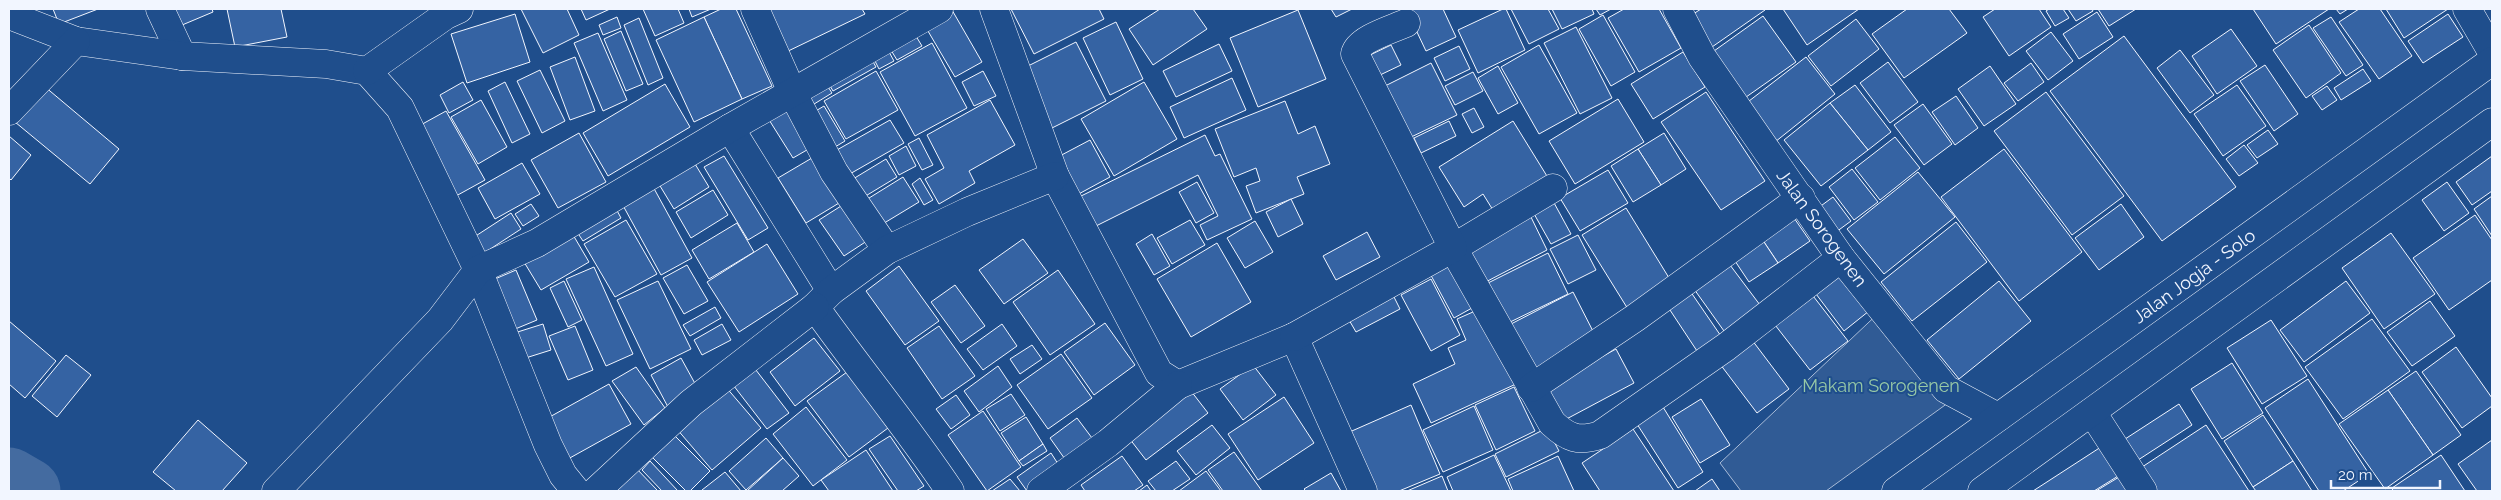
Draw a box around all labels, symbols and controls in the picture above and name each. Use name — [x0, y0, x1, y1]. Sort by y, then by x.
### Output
street label: Jalan Sorogenen — [1772, 165, 1872, 291]
street label: Jalan Jogja - Solo — [2129, 224, 2260, 327]
park label: Makam Sorogenen — [1802, 375, 1960, 396]
scale bar — [2331, 458, 2440, 490]
text: 20 m — [2338, 466, 2373, 484]

